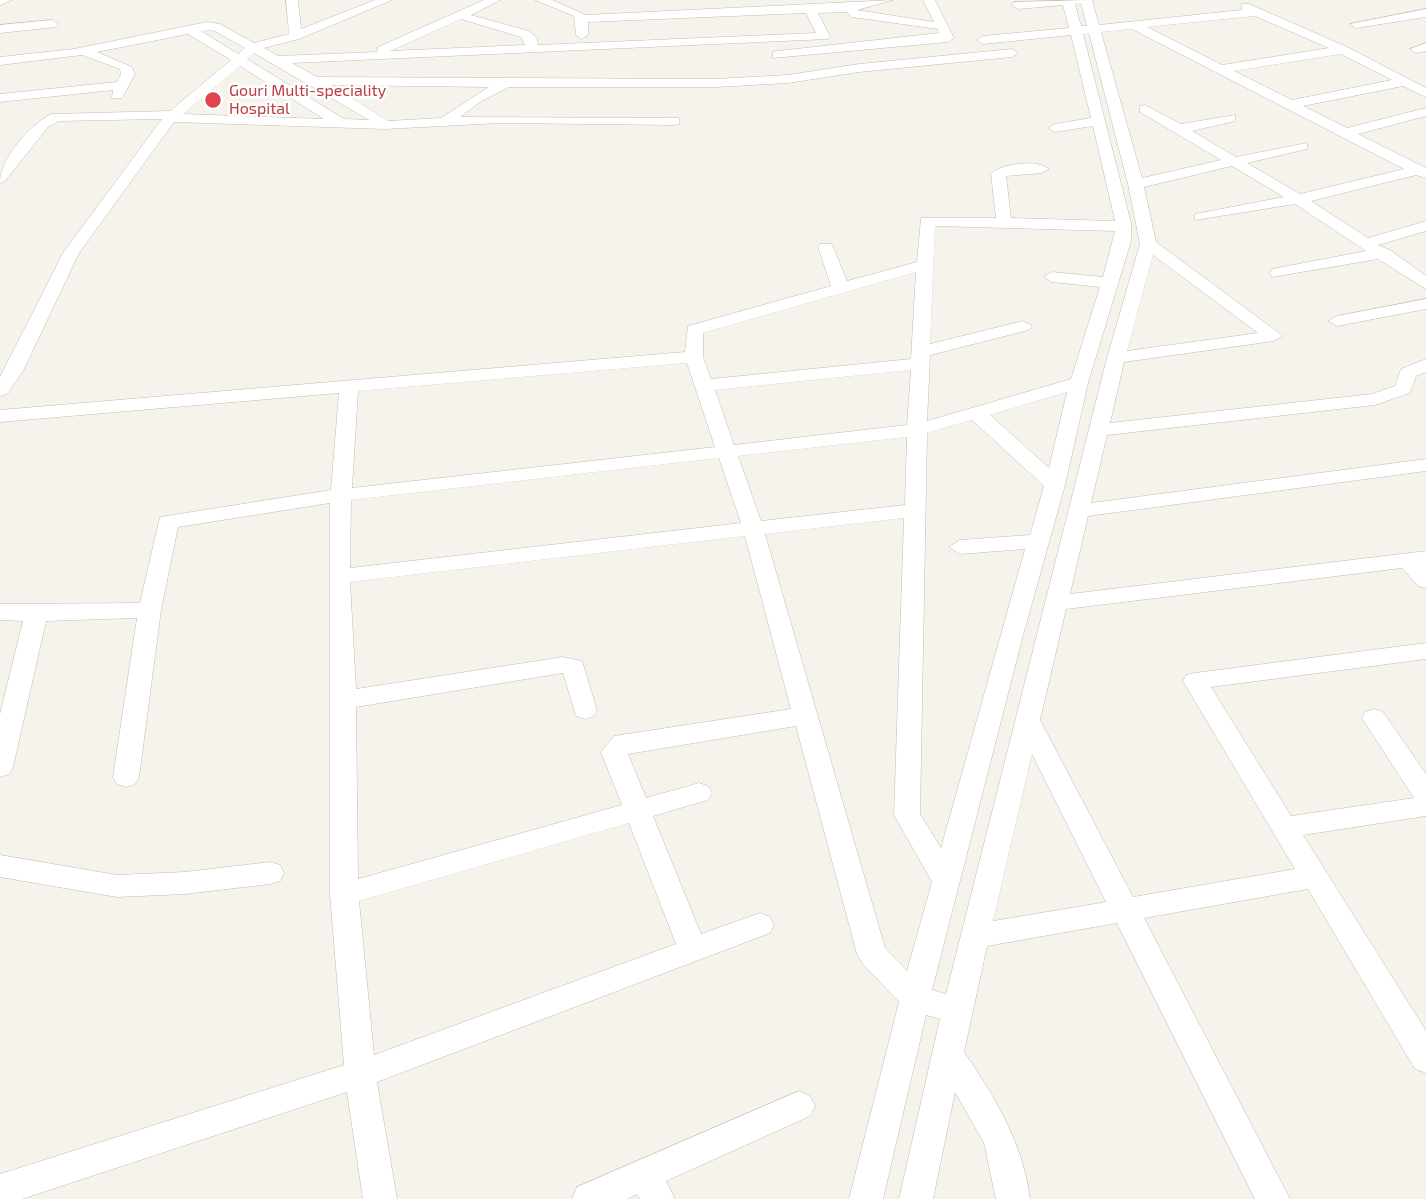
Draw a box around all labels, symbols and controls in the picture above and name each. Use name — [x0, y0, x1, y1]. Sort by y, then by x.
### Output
place label: Gouri Multi-speciality Hospital — [229, 81, 386, 119]
marker: Gouri Multi-speciality Hospital — [203, 90, 223, 110]

